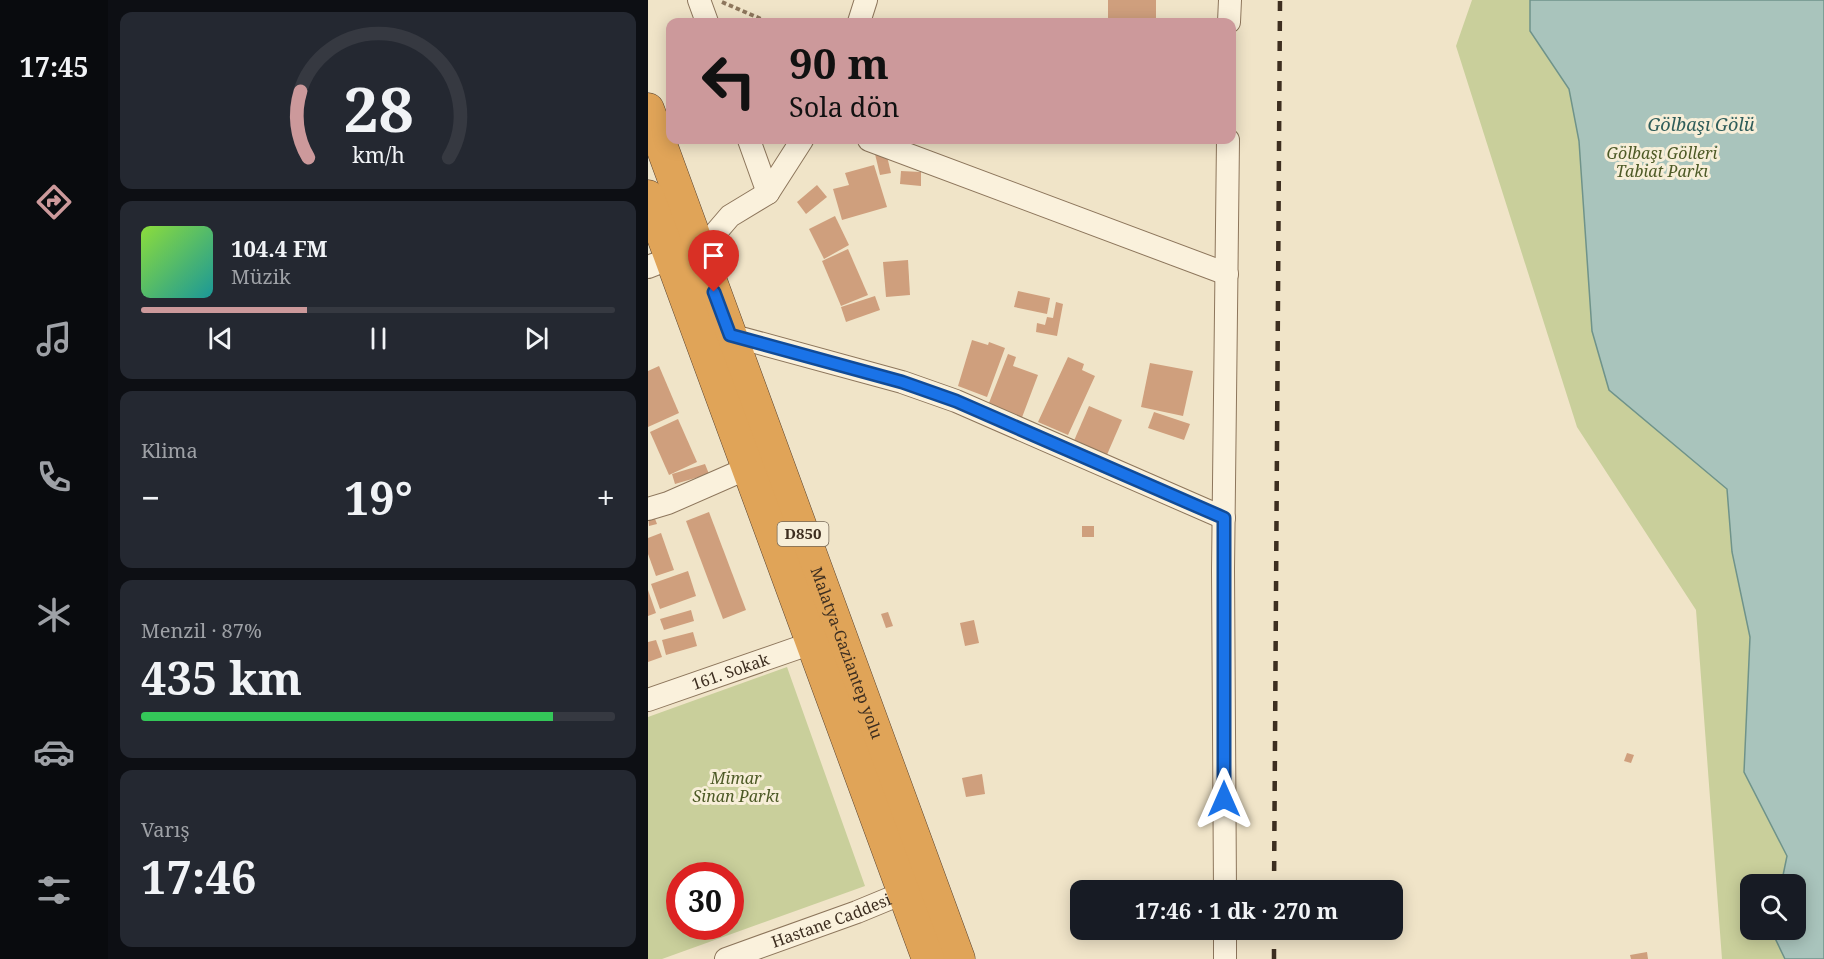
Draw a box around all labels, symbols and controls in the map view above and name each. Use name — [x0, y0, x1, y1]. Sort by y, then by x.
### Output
text: 90 m — [789, 34, 889, 91]
icon: left — [690, 42, 768, 120]
text: 17:45 — [19, 48, 89, 85]
text: 28 — [343, 65, 413, 150]
text: Sola dön — [789, 88, 899, 125]
water label: Gölbaşı Gölü — [1647, 112, 1755, 136]
text: km/h — [352, 140, 405, 169]
park label: Gölbaşı Gölleri Tabiat Parkı — [1607, 142, 1718, 182]
icon: directions — [33, 181, 75, 223]
pin — [688, 230, 739, 292]
text: 104.4 FM — [231, 233, 328, 263]
icon: arrive — [697, 239, 730, 272]
text: Müzik — [231, 263, 291, 290]
icon: music — [33, 318, 75, 360]
icon: previous — [204, 322, 237, 355]
icon: pause — [362, 322, 395, 355]
icon: next — [520, 322, 553, 355]
text: Klima — [141, 437, 198, 464]
icon: phone — [33, 456, 75, 498]
text: 19° — [344, 467, 413, 528]
text: − — [141, 475, 160, 520]
text: + — [597, 475, 615, 520]
road number: D850 — [778, 522, 828, 546]
street label: Malatya-Gaziantep yolu — [805, 564, 888, 742]
icon: climate — [33, 594, 75, 636]
text: Menzil · 87% — [141, 617, 262, 644]
text: 435 km — [141, 647, 302, 708]
street label: 161. Sokak — [688, 648, 773, 695]
icon: car — [33, 731, 75, 773]
park label: Mimar Sinan Parkı — [693, 767, 780, 807]
position arrow — [1192, 767, 1256, 831]
text: Varış — [141, 816, 189, 843]
text: 17:46 — [141, 846, 256, 907]
speed limit sign: 30 — [666, 862, 744, 940]
icon: filters — [33, 869, 75, 911]
map controls — [1740, 874, 1806, 940]
button: search — [1740, 874, 1806, 940]
street label: Hastane Caddesi — [768, 888, 894, 953]
text: 17:46 · 1 dk · 270 m — [1135, 895, 1338, 925]

